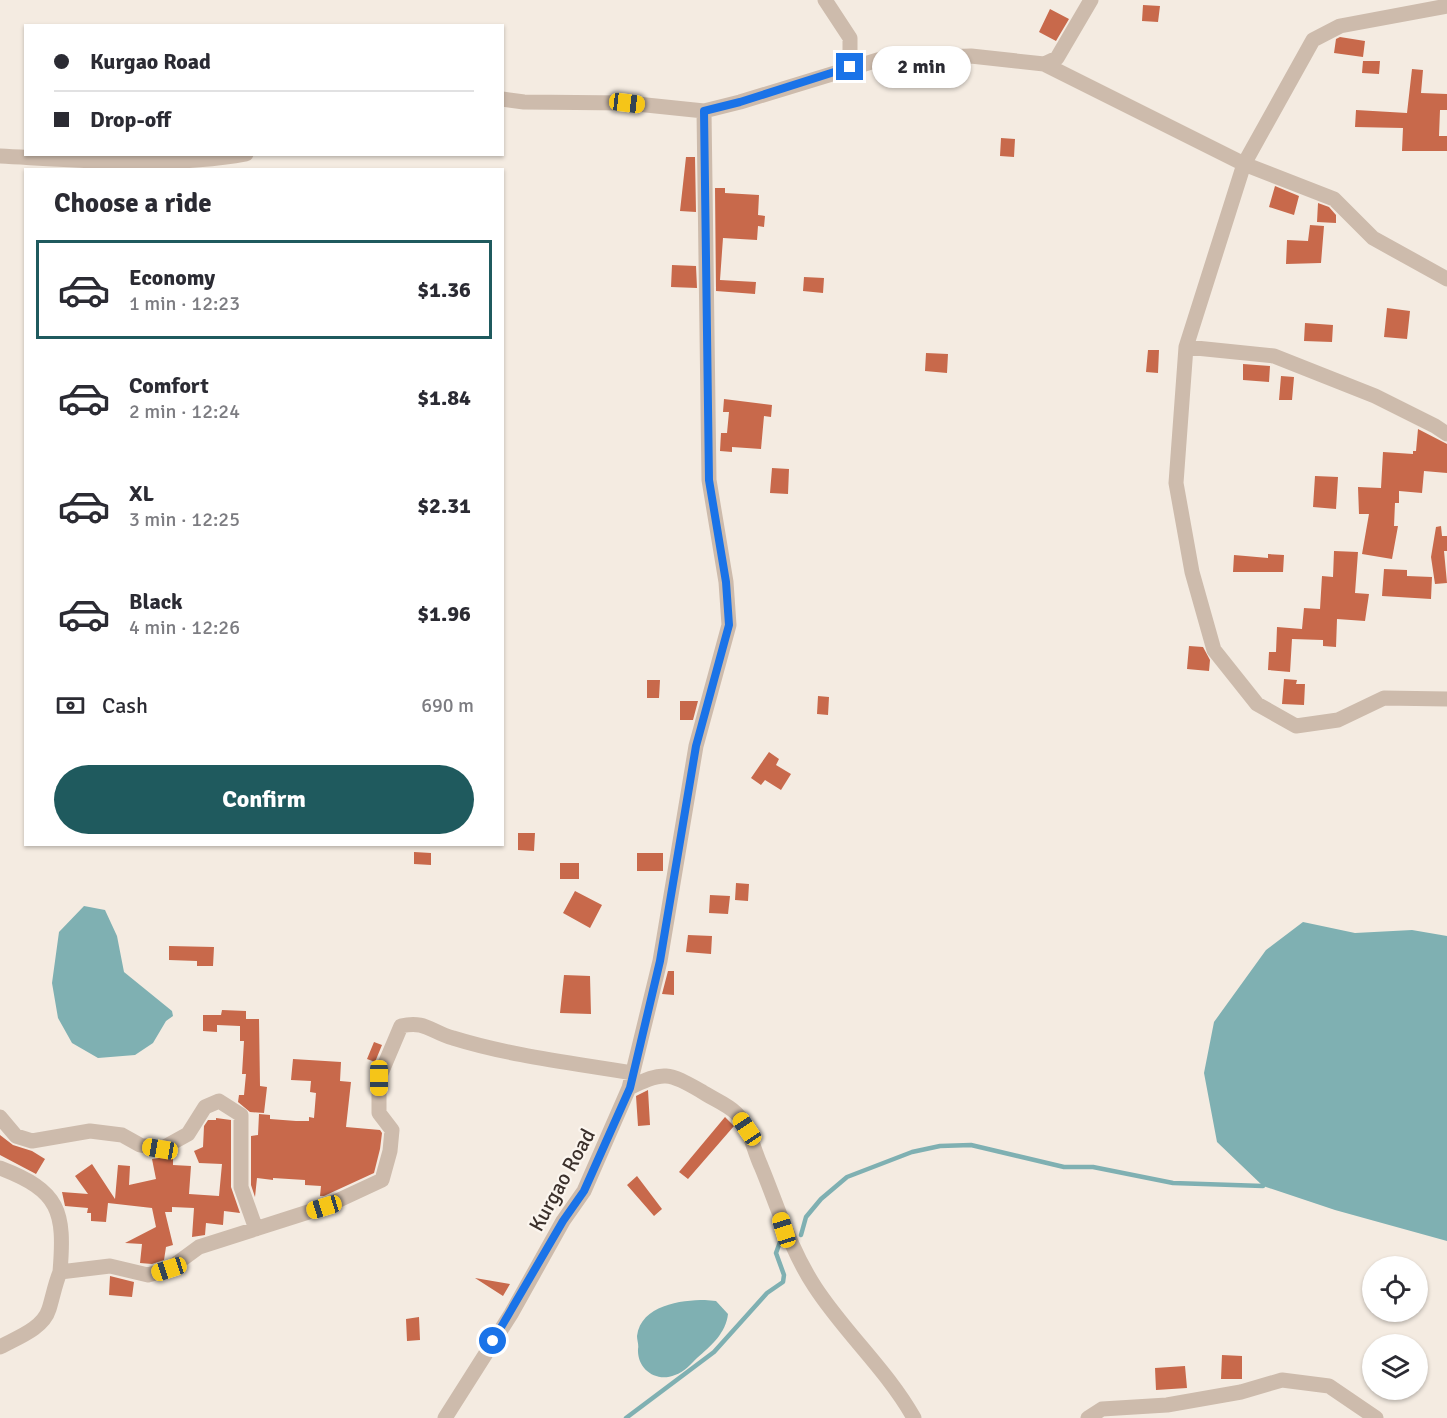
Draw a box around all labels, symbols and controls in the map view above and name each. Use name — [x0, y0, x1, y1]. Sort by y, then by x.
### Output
callout: 2 min — [871, 46, 970, 88]
text: Kurgao Road — [90, 48, 211, 75]
route end — [836, 53, 863, 80]
text: 2 min — [897, 54, 946, 79]
car — [608, 92, 646, 114]
text: Drop-off — [90, 106, 171, 133]
text: Choose a ride — [54, 187, 212, 220]
icon: car — [57, 263, 111, 317]
text: Economy — [129, 264, 215, 291]
text: $1.36 — [417, 276, 471, 303]
text: 1 min · 12:23 — [129, 291, 240, 316]
icon: car — [57, 371, 111, 425]
text: Comfort — [129, 372, 209, 399]
text: $1.84 — [417, 384, 471, 411]
text: 2 min · 12:24 — [129, 399, 240, 424]
icon: car — [57, 479, 111, 533]
text: XL — [129, 480, 154, 507]
text: $2.31 — [417, 492, 471, 519]
text: 3 min · 12:25 — [129, 507, 240, 532]
icon: car — [57, 587, 111, 641]
text: Black — [129, 588, 183, 615]
text: $1.96 — [417, 600, 471, 627]
text: 4 min · 12:26 — [129, 615, 240, 640]
icon: cash — [54, 689, 87, 722]
text: Cash — [102, 692, 148, 719]
text: 690 m — [421, 693, 474, 718]
button: Confirm — [54, 765, 474, 834]
car — [370, 1060, 388, 1096]
car — [729, 1109, 765, 1149]
street label: Kurgao Road — [523, 1124, 601, 1236]
car — [141, 1137, 179, 1161]
car — [304, 1193, 344, 1221]
car — [770, 1210, 798, 1250]
car — [149, 1255, 189, 1283]
map controls — [1362, 1256, 1428, 1400]
button: locate — [1362, 1256, 1428, 1322]
route start — [479, 1327, 506, 1354]
button: layers — [1362, 1334, 1428, 1400]

